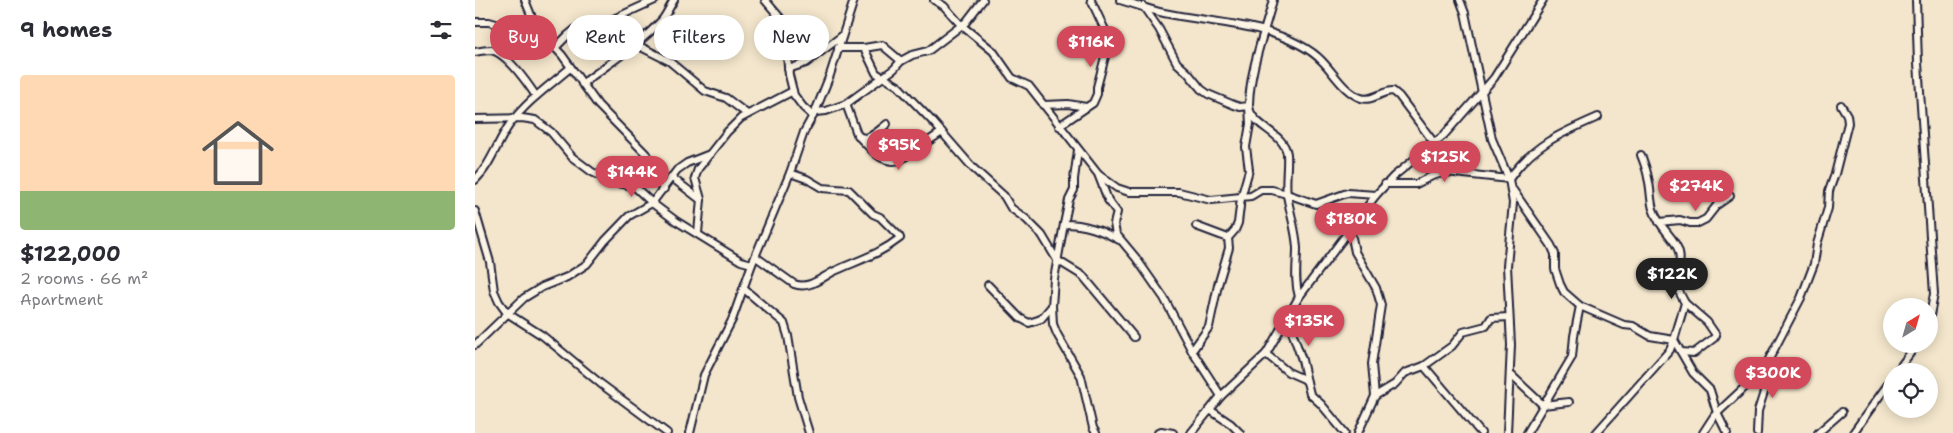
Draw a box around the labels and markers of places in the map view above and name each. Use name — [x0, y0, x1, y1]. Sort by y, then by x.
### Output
pin: $116K — [1056, 26, 1126, 68]
pin: $95K — [869, 128, 929, 171]
pin: $125K — [1410, 140, 1480, 183]
pin: $144K — [597, 156, 667, 198]
pin: $274K — [1661, 170, 1731, 212]
pin: $180K — [1316, 202, 1386, 245]
pin: $122K — [1637, 258, 1707, 300]
pin: $135K — [1274, 304, 1344, 347]
pin: $300K — [1738, 356, 1808, 399]

